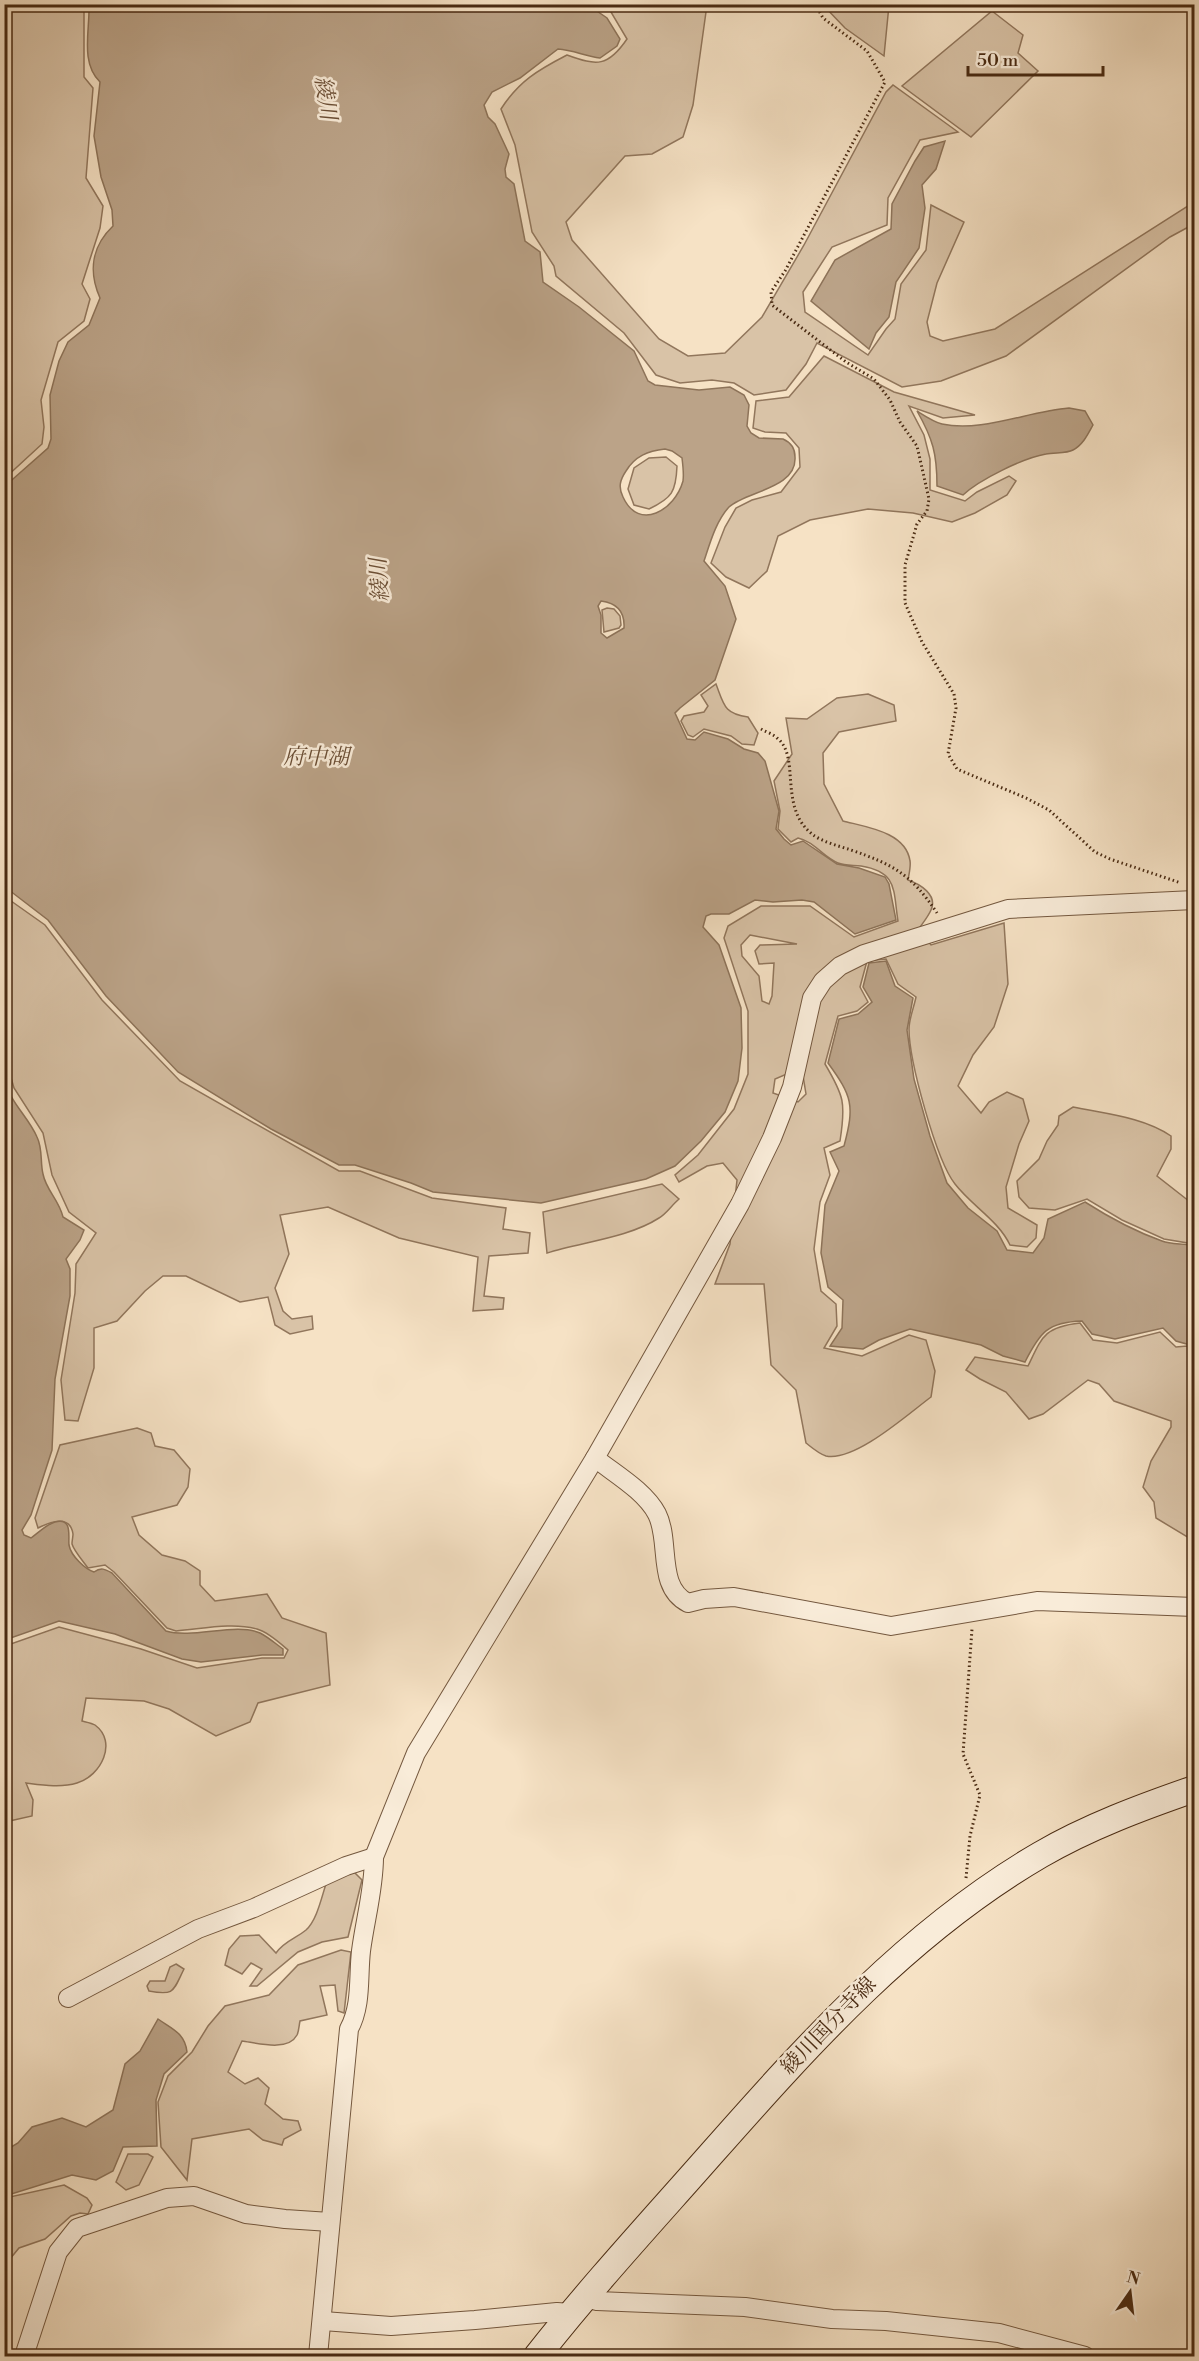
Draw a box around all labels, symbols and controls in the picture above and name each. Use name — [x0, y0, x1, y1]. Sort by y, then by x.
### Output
scale bar — [968, 39, 1103, 77]
text: 50 m — [977, 49, 1019, 72]
water label: 綾川 — [308, 74, 342, 124]
water label: 綾川 — [365, 555, 395, 603]
water label: 府中湖 — [283, 744, 353, 771]
street label: 綾川国分寺線 — [776, 1972, 882, 2080]
north arrow — [1100, 2262, 1160, 2322]
text: N — [1125, 2267, 1142, 2290]

